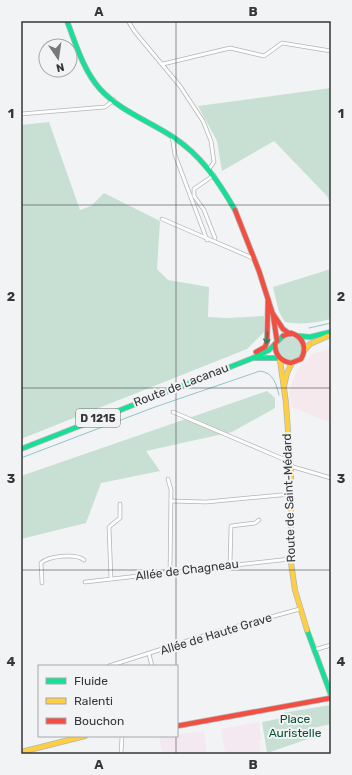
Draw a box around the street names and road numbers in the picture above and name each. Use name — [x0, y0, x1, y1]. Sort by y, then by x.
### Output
street label: Route de Lacanau — [131, 360, 231, 410]
road number: D 1215 — [76, 409, 120, 427]
street label: Route de Saint-Médard — [280, 433, 298, 563]
street label: Allée de Chagneau — [135, 557, 239, 583]
street label: Allée de Haute Grave — [158, 610, 274, 658]

